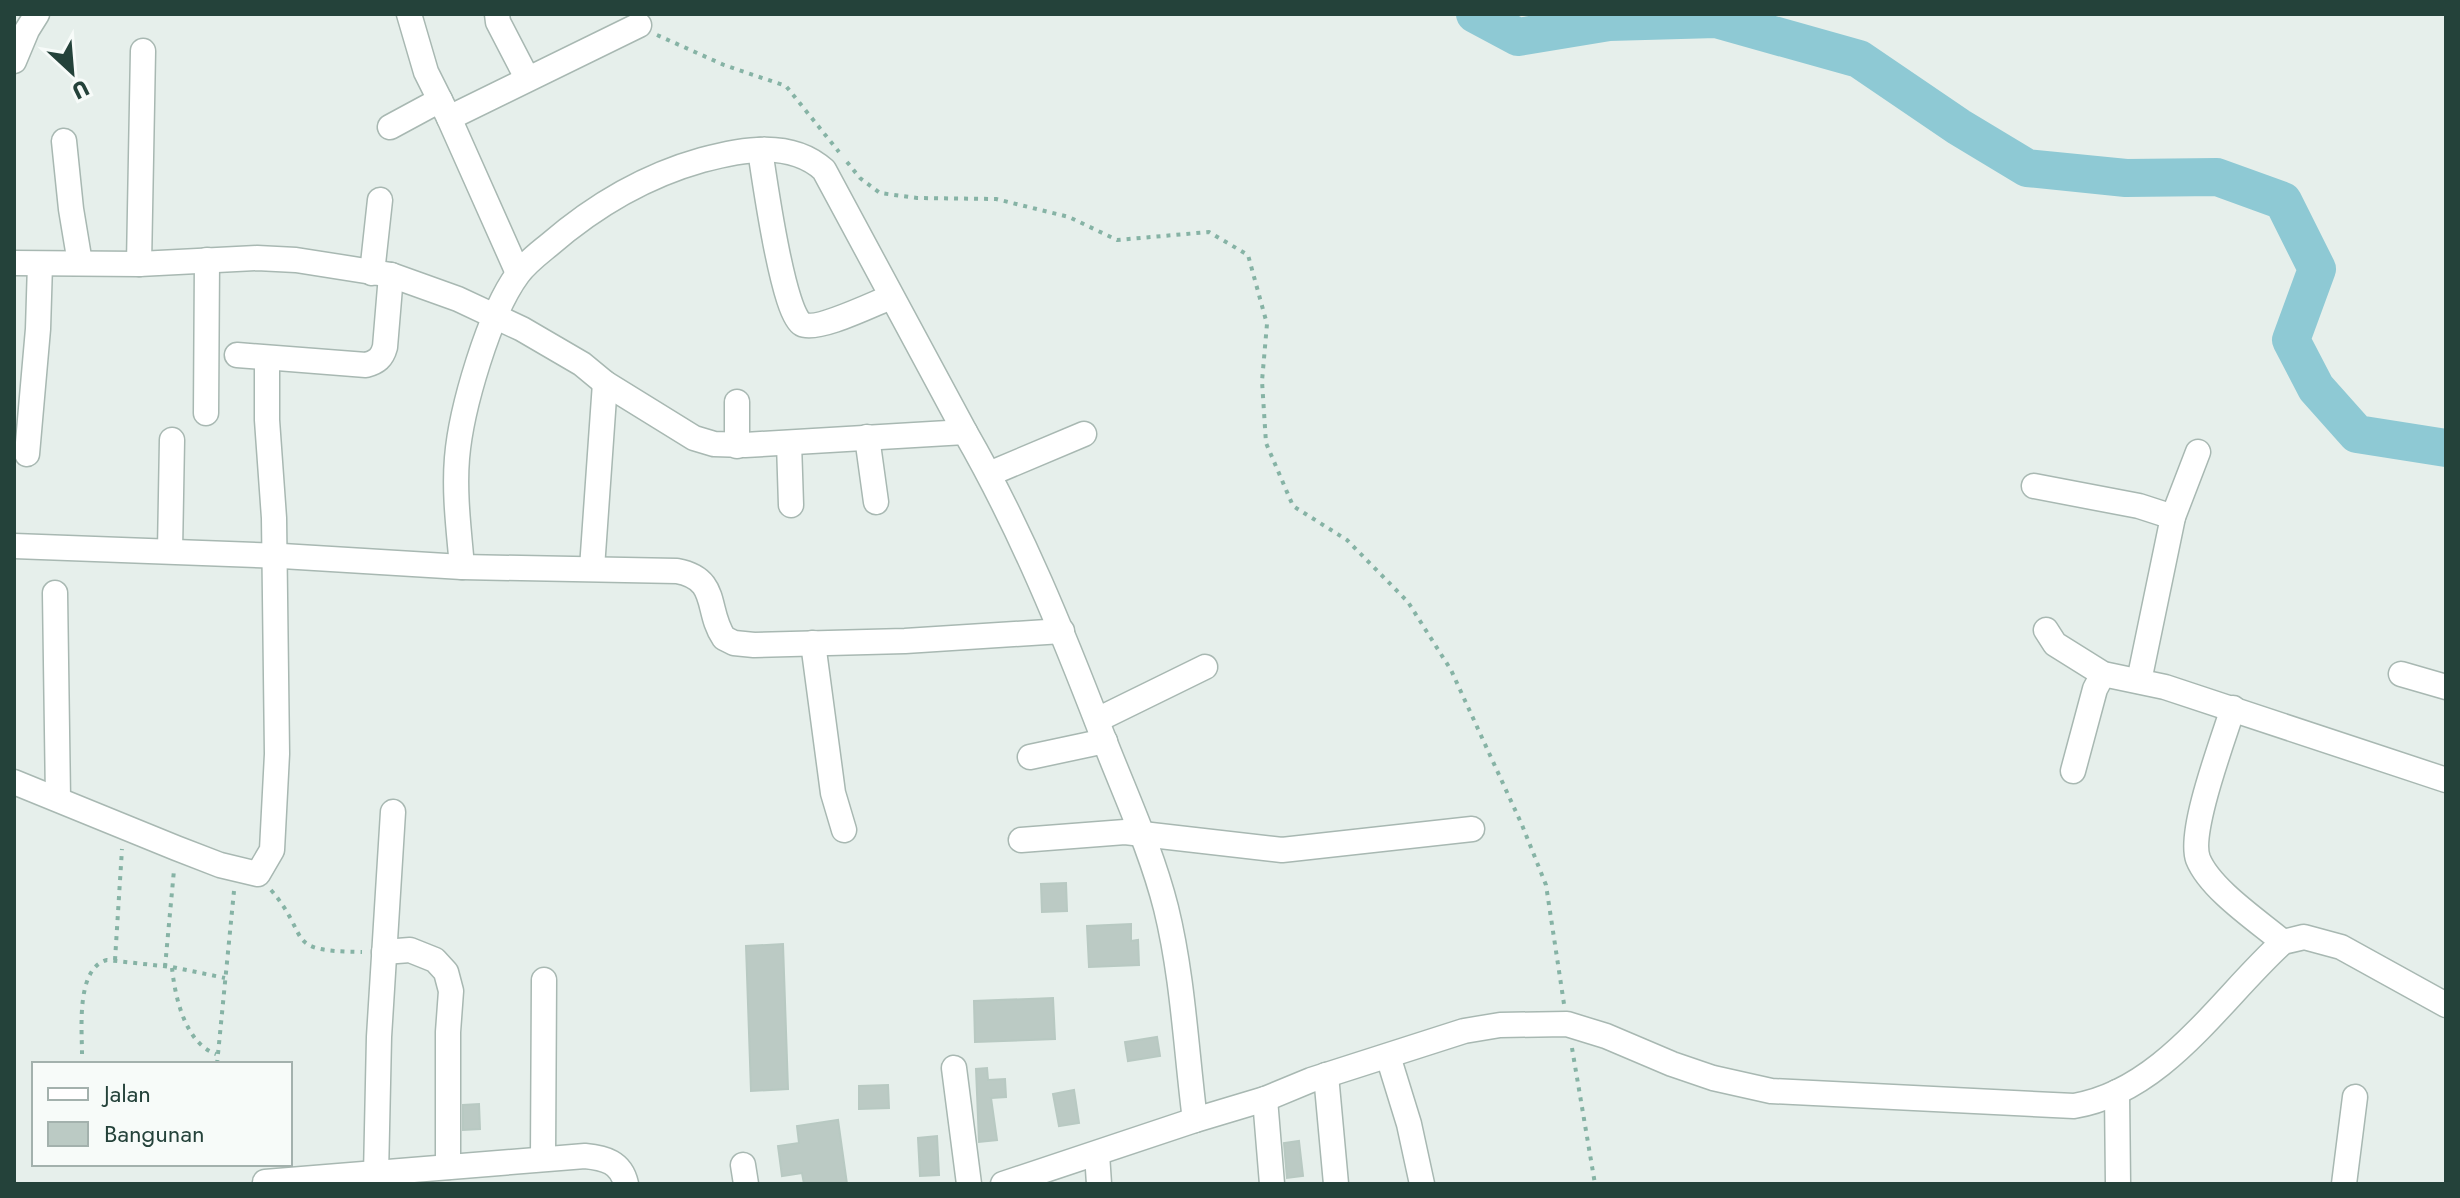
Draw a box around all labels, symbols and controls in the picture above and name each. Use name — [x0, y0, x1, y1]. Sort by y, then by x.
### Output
north arrow — [32, 32, 112, 112]
text: U — [67, 72, 95, 108]
legend — [32, 1062, 292, 1166]
text: Jalan — [101, 1076, 151, 1111]
text: Bangunan — [104, 1116, 205, 1151]

